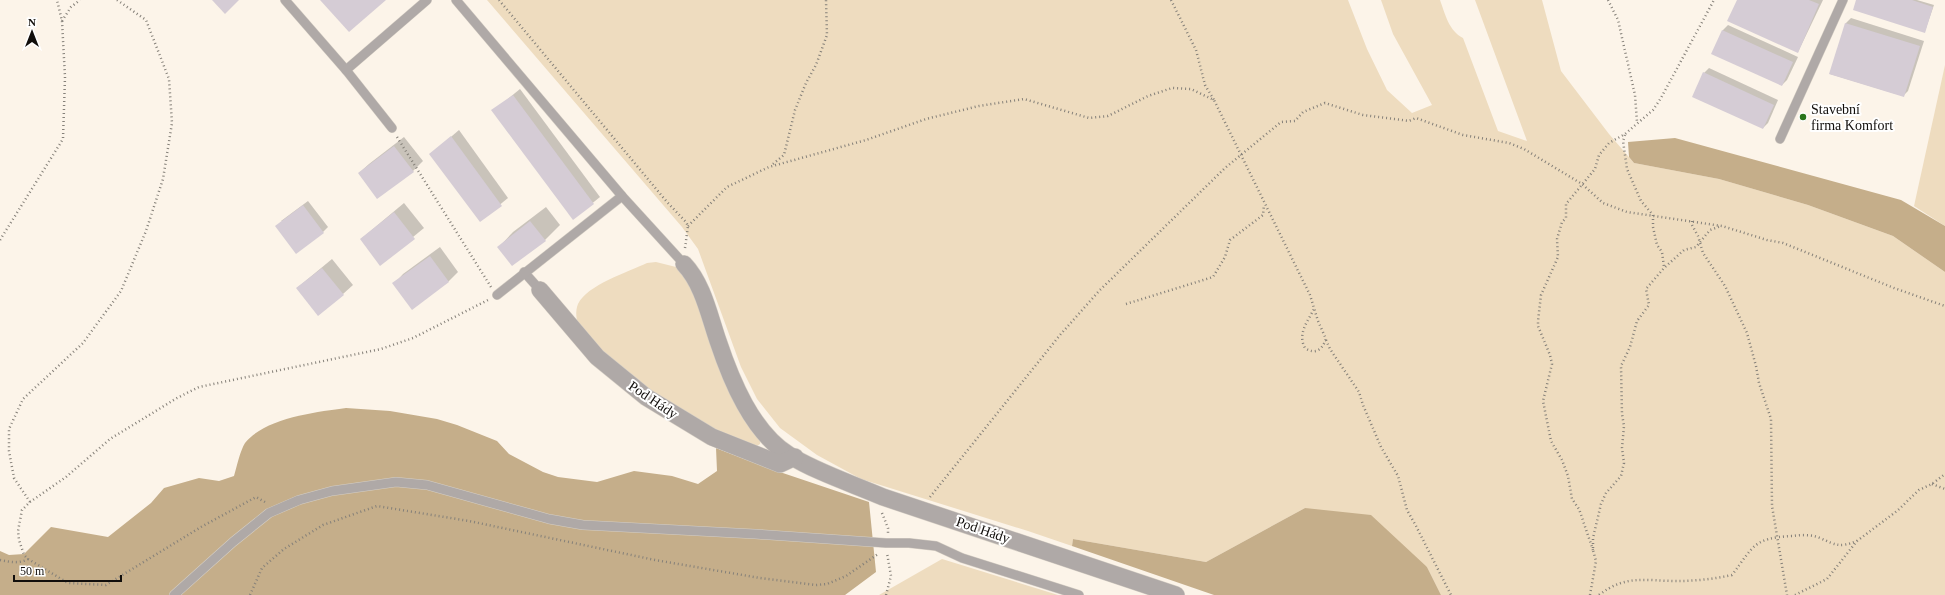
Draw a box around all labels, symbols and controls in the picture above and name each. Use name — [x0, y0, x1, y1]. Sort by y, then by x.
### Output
north arrow — [12, 12, 52, 52]
text: N — [28, 16, 36, 28]
place label: Stavební firma Komfort — [1811, 102, 1893, 133]
marker: Stavební firma Komfort — [1798, 112, 1808, 122]
street label: Pod Hády — [626, 378, 680, 422]
street label: Pod Hády — [954, 514, 1012, 546]
scale bar — [14, 557, 121, 583]
text: 50 m — [20, 564, 45, 578]

